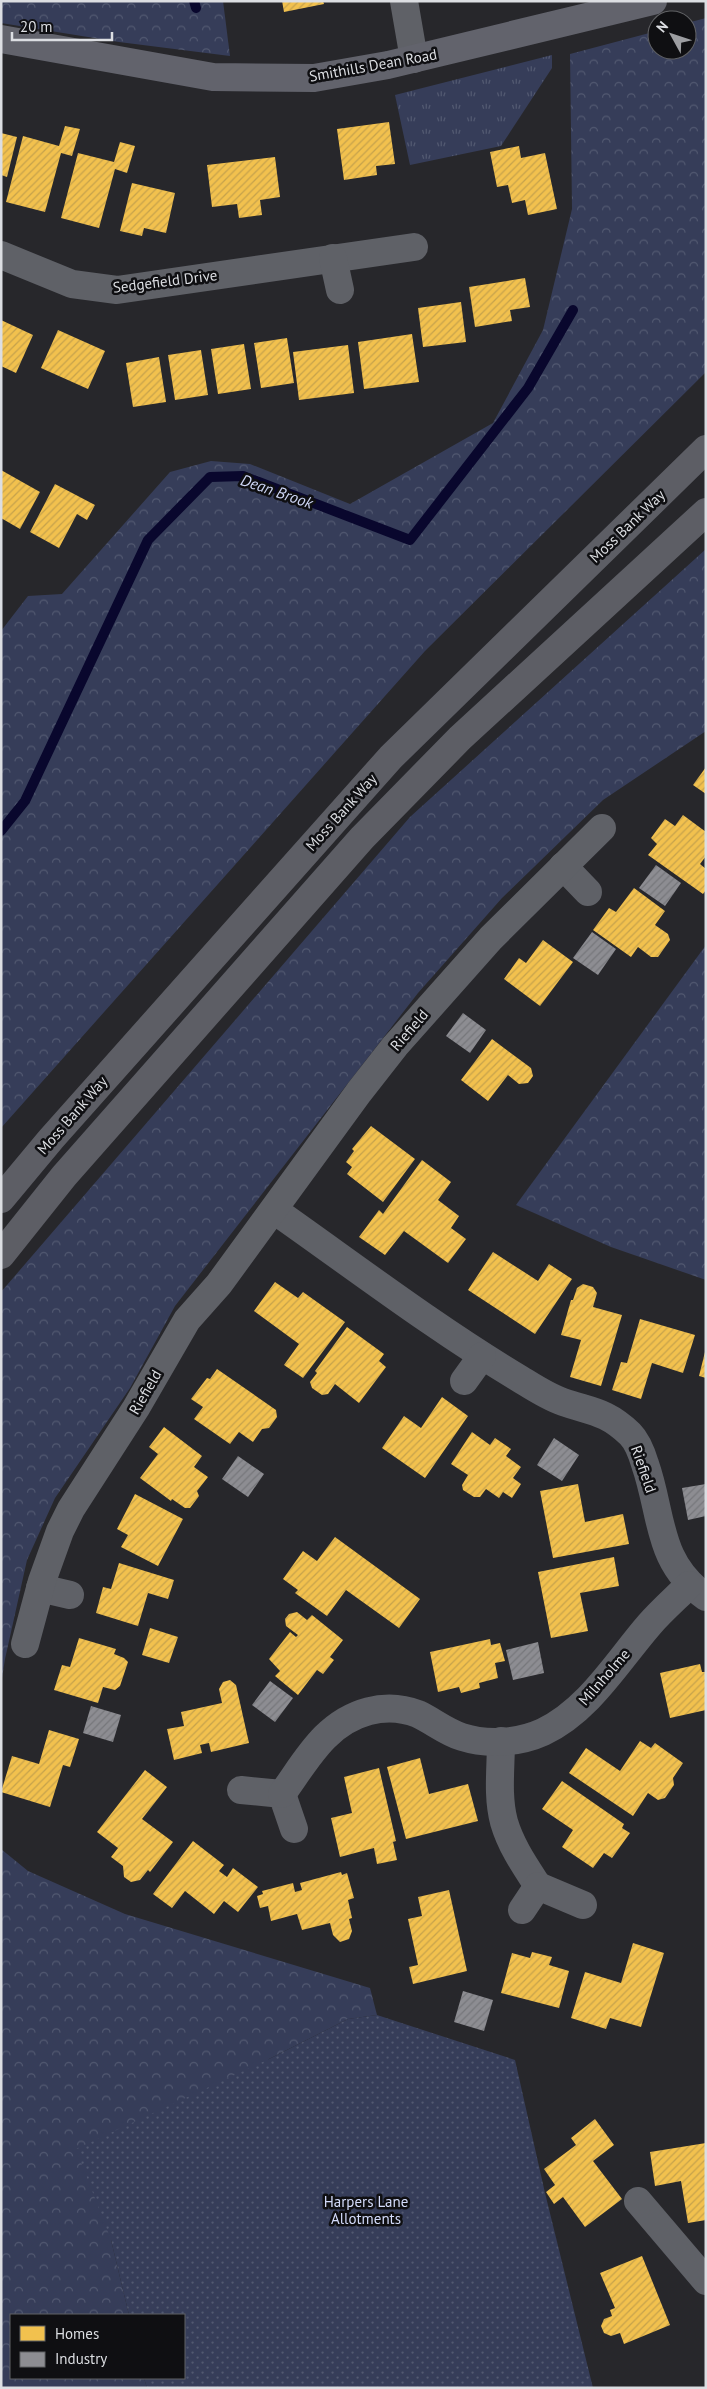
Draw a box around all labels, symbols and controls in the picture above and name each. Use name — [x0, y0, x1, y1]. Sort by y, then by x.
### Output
scale bar — [12, 10, 112, 42]
north arrow — [647, 10, 697, 60]
text: 20 m — [20, 17, 53, 36]
text: N — [652, 17, 672, 36]
street label: Smithills Dean Road — [308, 44, 438, 86]
street label: Sedgefield Drive — [112, 265, 218, 297]
water label: Dean Brook — [238, 469, 316, 513]
street label: Moss Bank Way — [585, 485, 669, 567]
street label: Moss Bank Way — [301, 769, 381, 855]
street label: Riefield — [386, 1005, 432, 1055]
street label: Moss Bank Way — [33, 1072, 111, 1158]
street label: Riefield — [125, 1366, 165, 1418]
street label: Riefield — [627, 1443, 661, 1495]
street label: Milnholme — [574, 1645, 634, 1709]
park label: Harpers Lane Allotments — [324, 2192, 408, 2228]
legend — [10, 2314, 185, 2379]
text: Homes — [55, 2324, 99, 2343]
text: Industry — [55, 2349, 107, 2368]

